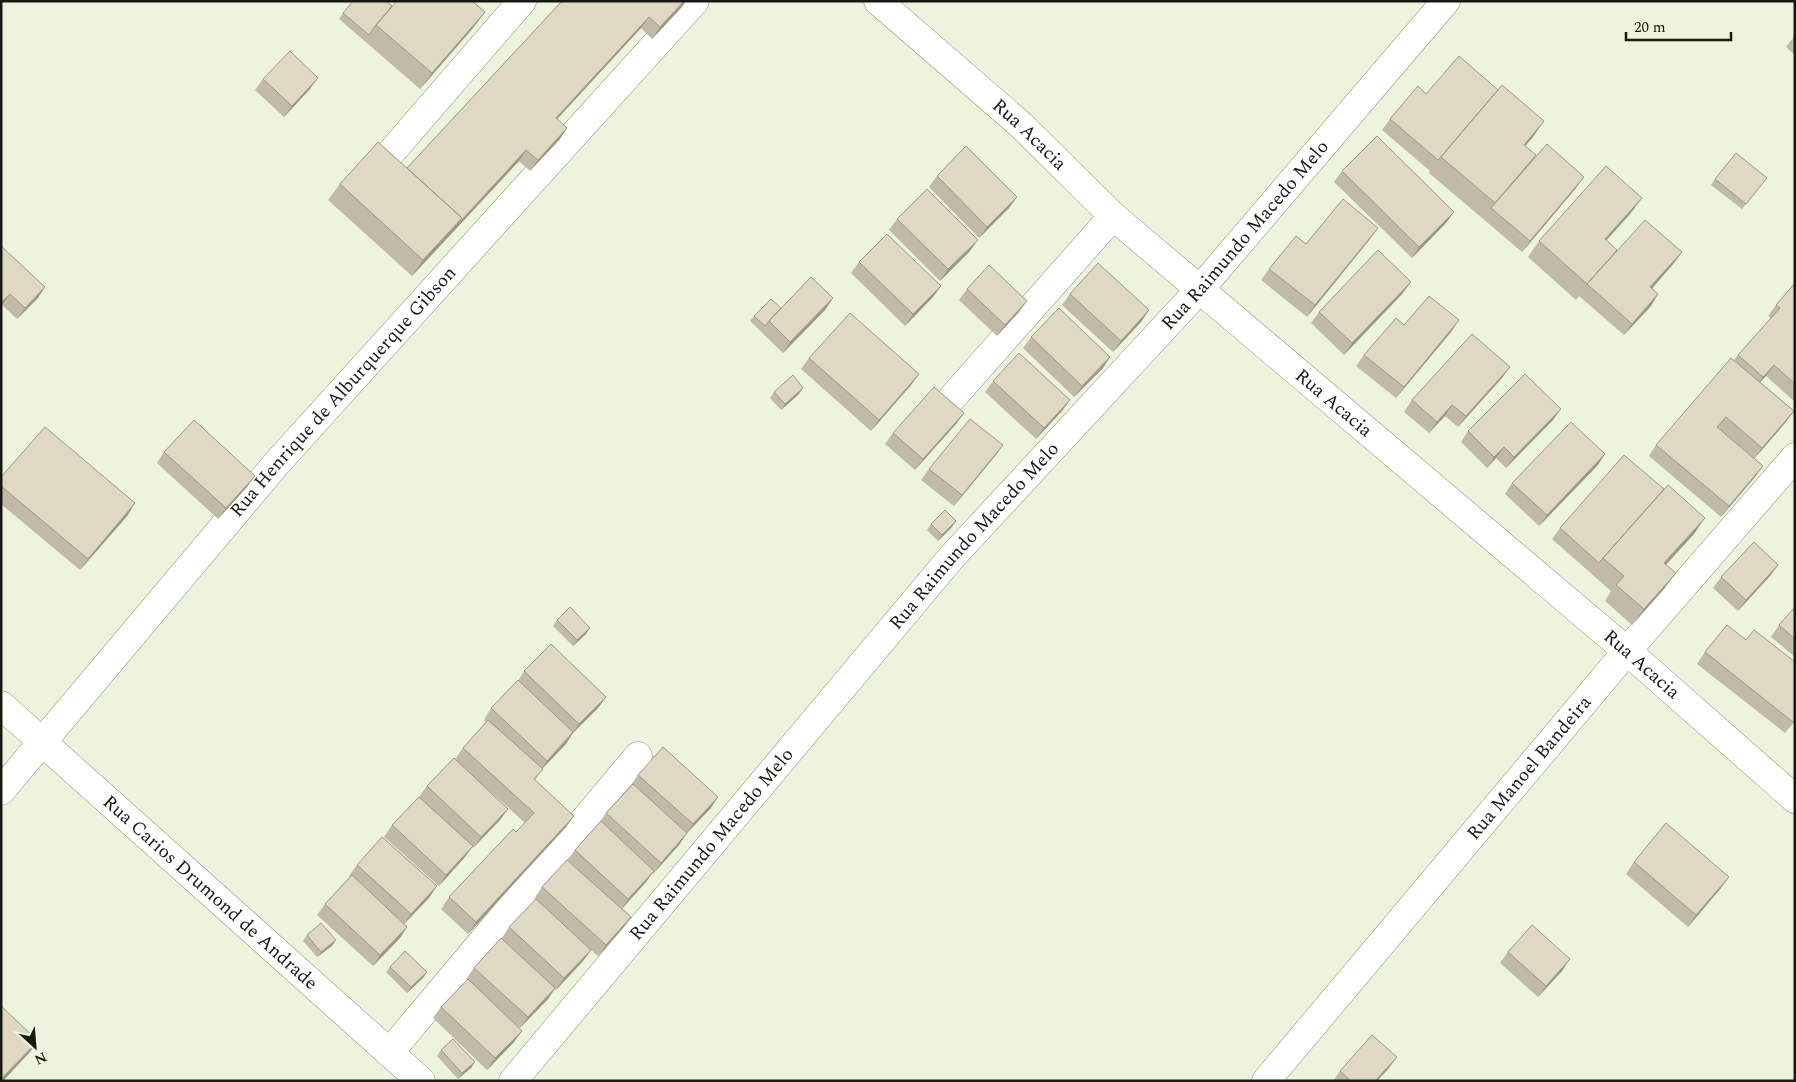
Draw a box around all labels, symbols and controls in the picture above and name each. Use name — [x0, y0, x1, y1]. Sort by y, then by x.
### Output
scale bar — [1626, 10, 1731, 42]
text: 20 m — [1634, 16, 1666, 39]
street label: Rua Acacia — [986, 92, 1074, 178]
street label: Rua Raimundo Macedo Melo — [1154, 134, 1336, 337]
street label: Rua Henrique de Alburquerque Gibson — [223, 259, 463, 524]
street label: Rua Acacia — [1289, 361, 1380, 445]
street label: Rua Raimundo Macedo Melo — [882, 435, 1066, 636]
street label: Rua Acacia — [1597, 622, 1687, 707]
street label: Rua Manoel Bandeira — [1460, 688, 1599, 847]
street label: Rua Raimundo Macedo Melo — [622, 741, 801, 947]
street label: Rua Carios Drumond de Andrade — [96, 788, 325, 997]
north arrow — [10, 1022, 60, 1072]
text: N — [31, 1046, 50, 1070]

